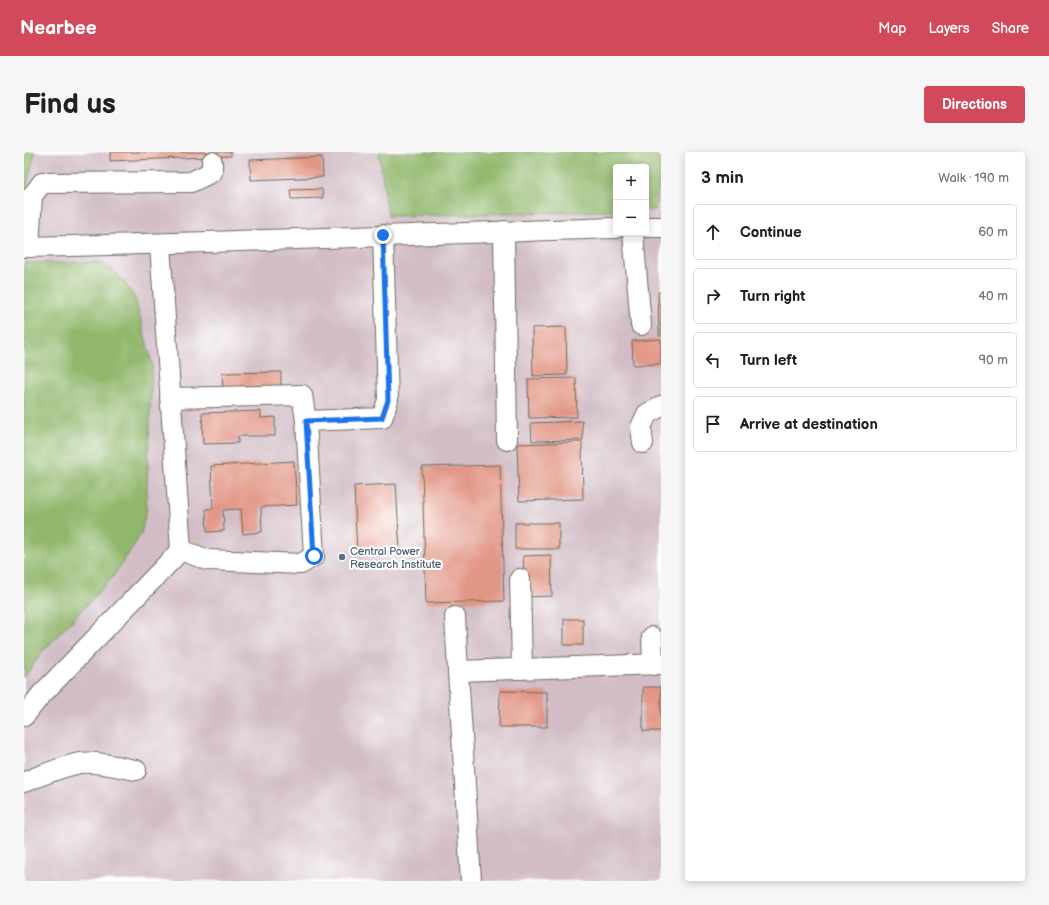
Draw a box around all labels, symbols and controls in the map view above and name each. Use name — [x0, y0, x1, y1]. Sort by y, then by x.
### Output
text: Nearbee — [20, 17, 97, 40]
text: Map — [878, 20, 906, 37]
text: Layers — [928, 20, 970, 37]
text: Share — [992, 20, 1029, 37]
button: Directions — [924, 86, 1025, 123]
text: Find us — [24, 88, 116, 121]
map controls — [613, 164, 649, 236]
button: + — [613, 164, 649, 200]
text: 3 min — [701, 168, 744, 188]
text: Walk · 190 m — [938, 170, 1009, 186]
button: − — [613, 200, 649, 236]
icon: ahead — [702, 221, 724, 243]
text: Continue — [740, 223, 802, 242]
text: 60 m — [978, 224, 1008, 240]
route end — [374, 226, 392, 244]
icon: right — [702, 285, 724, 307]
text: Turn right — [740, 287, 805, 306]
text: 40 m — [978, 288, 1008, 304]
icon: left — [702, 349, 724, 371]
text: Turn left — [740, 351, 797, 370]
text: 90 m — [979, 352, 1008, 368]
icon: arrive — [702, 413, 724, 435]
text: Arrive at destination — [740, 415, 878, 434]
place label: Central Power Research Institute — [350, 545, 442, 571]
route start — [305, 547, 323, 565]
marker: Central Power Research Institute — [337, 552, 347, 562]

